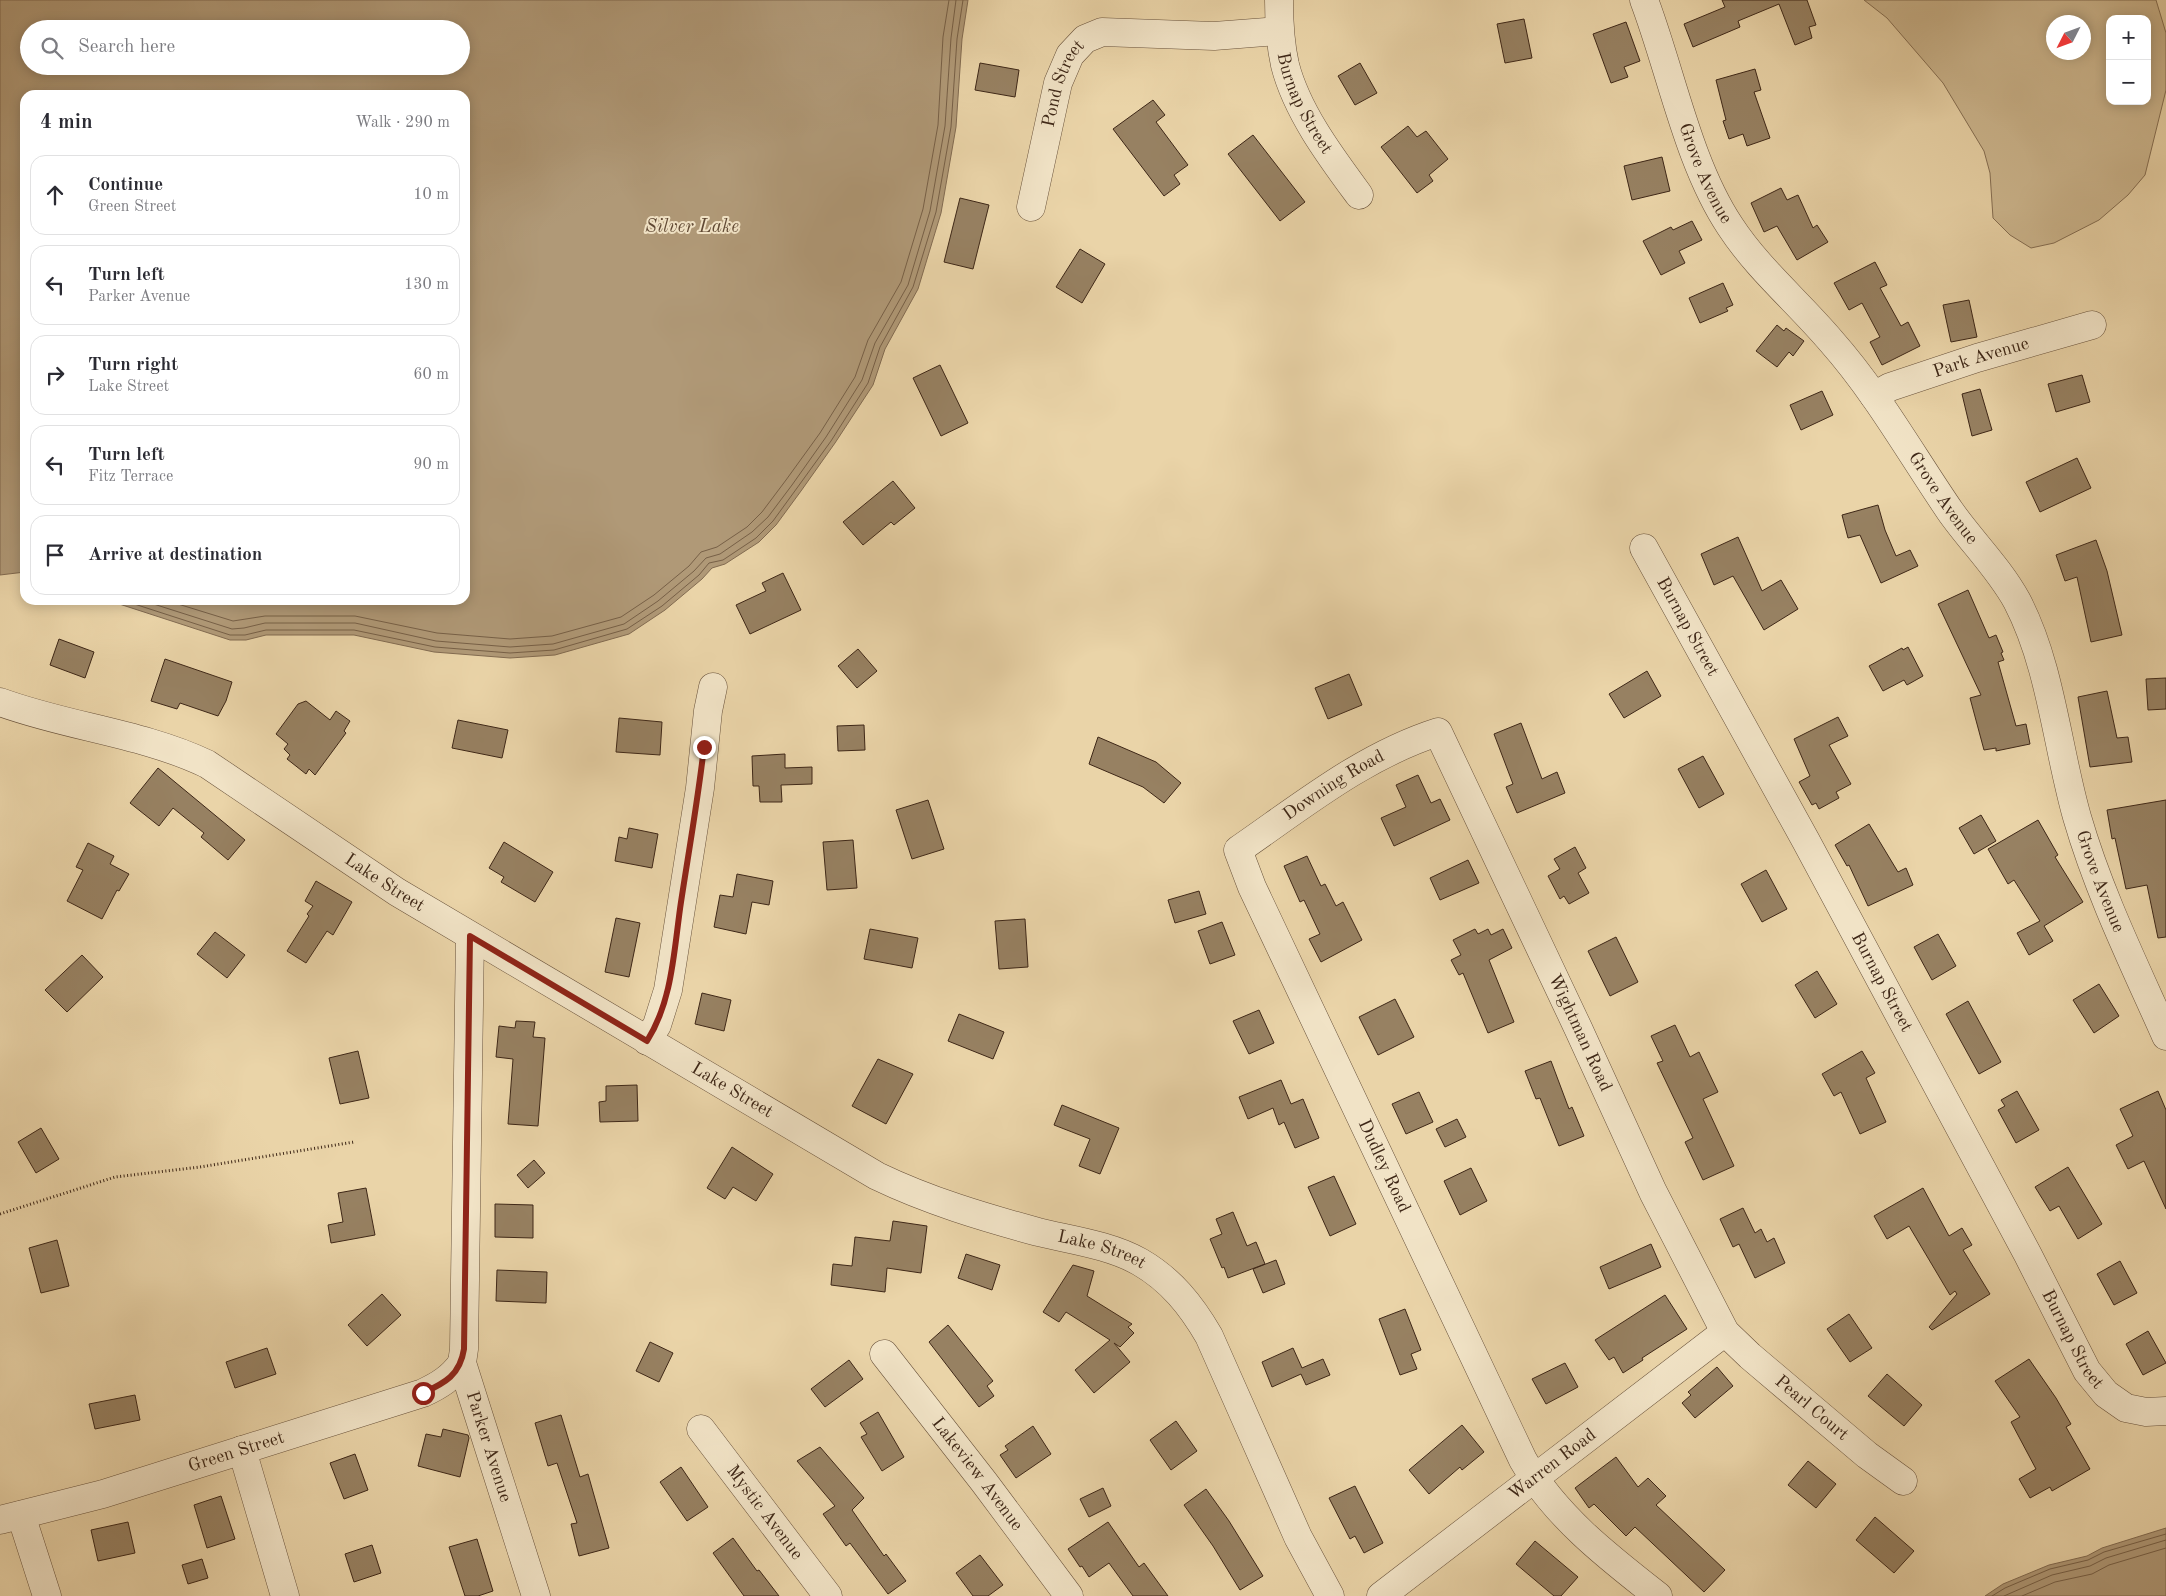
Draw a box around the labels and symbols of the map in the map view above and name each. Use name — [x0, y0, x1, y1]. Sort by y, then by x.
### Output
north arrow — [2046, 15, 2091, 60]
street label: Pond Street — [1040, 37, 1088, 129]
street label: Burnap Street — [1274, 51, 1336, 157]
street label: Grove Avenue — [1675, 121, 1735, 227]
water label: Silver Lake — [645, 218, 739, 237]
street label: Park Avenue — [1931, 335, 2031, 381]
street label: Grove Avenue — [1905, 449, 1981, 548]
street label: Burnap Street — [1653, 574, 1722, 679]
route end — [693, 736, 716, 759]
street label: Downing Road — [1280, 747, 1387, 824]
street label: Grove Avenue — [2073, 828, 2128, 935]
street label: Lake Street — [341, 850, 428, 915]
street label: Burnap Street — [1848, 929, 1916, 1035]
street label: Wightman Road — [1545, 971, 1615, 1094]
street label: Lake Street — [688, 1059, 776, 1121]
street label: Dudley Road — [1355, 1116, 1413, 1216]
street label: Lake Street — [1056, 1228, 1149, 1272]
street label: Burnap Street — [2038, 1287, 2107, 1392]
street label: Pearl Court — [1771, 1372, 1852, 1444]
route start — [412, 1382, 435, 1405]
street label: Parker Avenue — [463, 1389, 515, 1504]
street label: Lakeview Avenue — [928, 1414, 1026, 1534]
street label: Warren Road — [1505, 1425, 1599, 1504]
street label: Green Street — [186, 1428, 286, 1475]
street label: Mystic Avenue — [723, 1462, 806, 1563]

